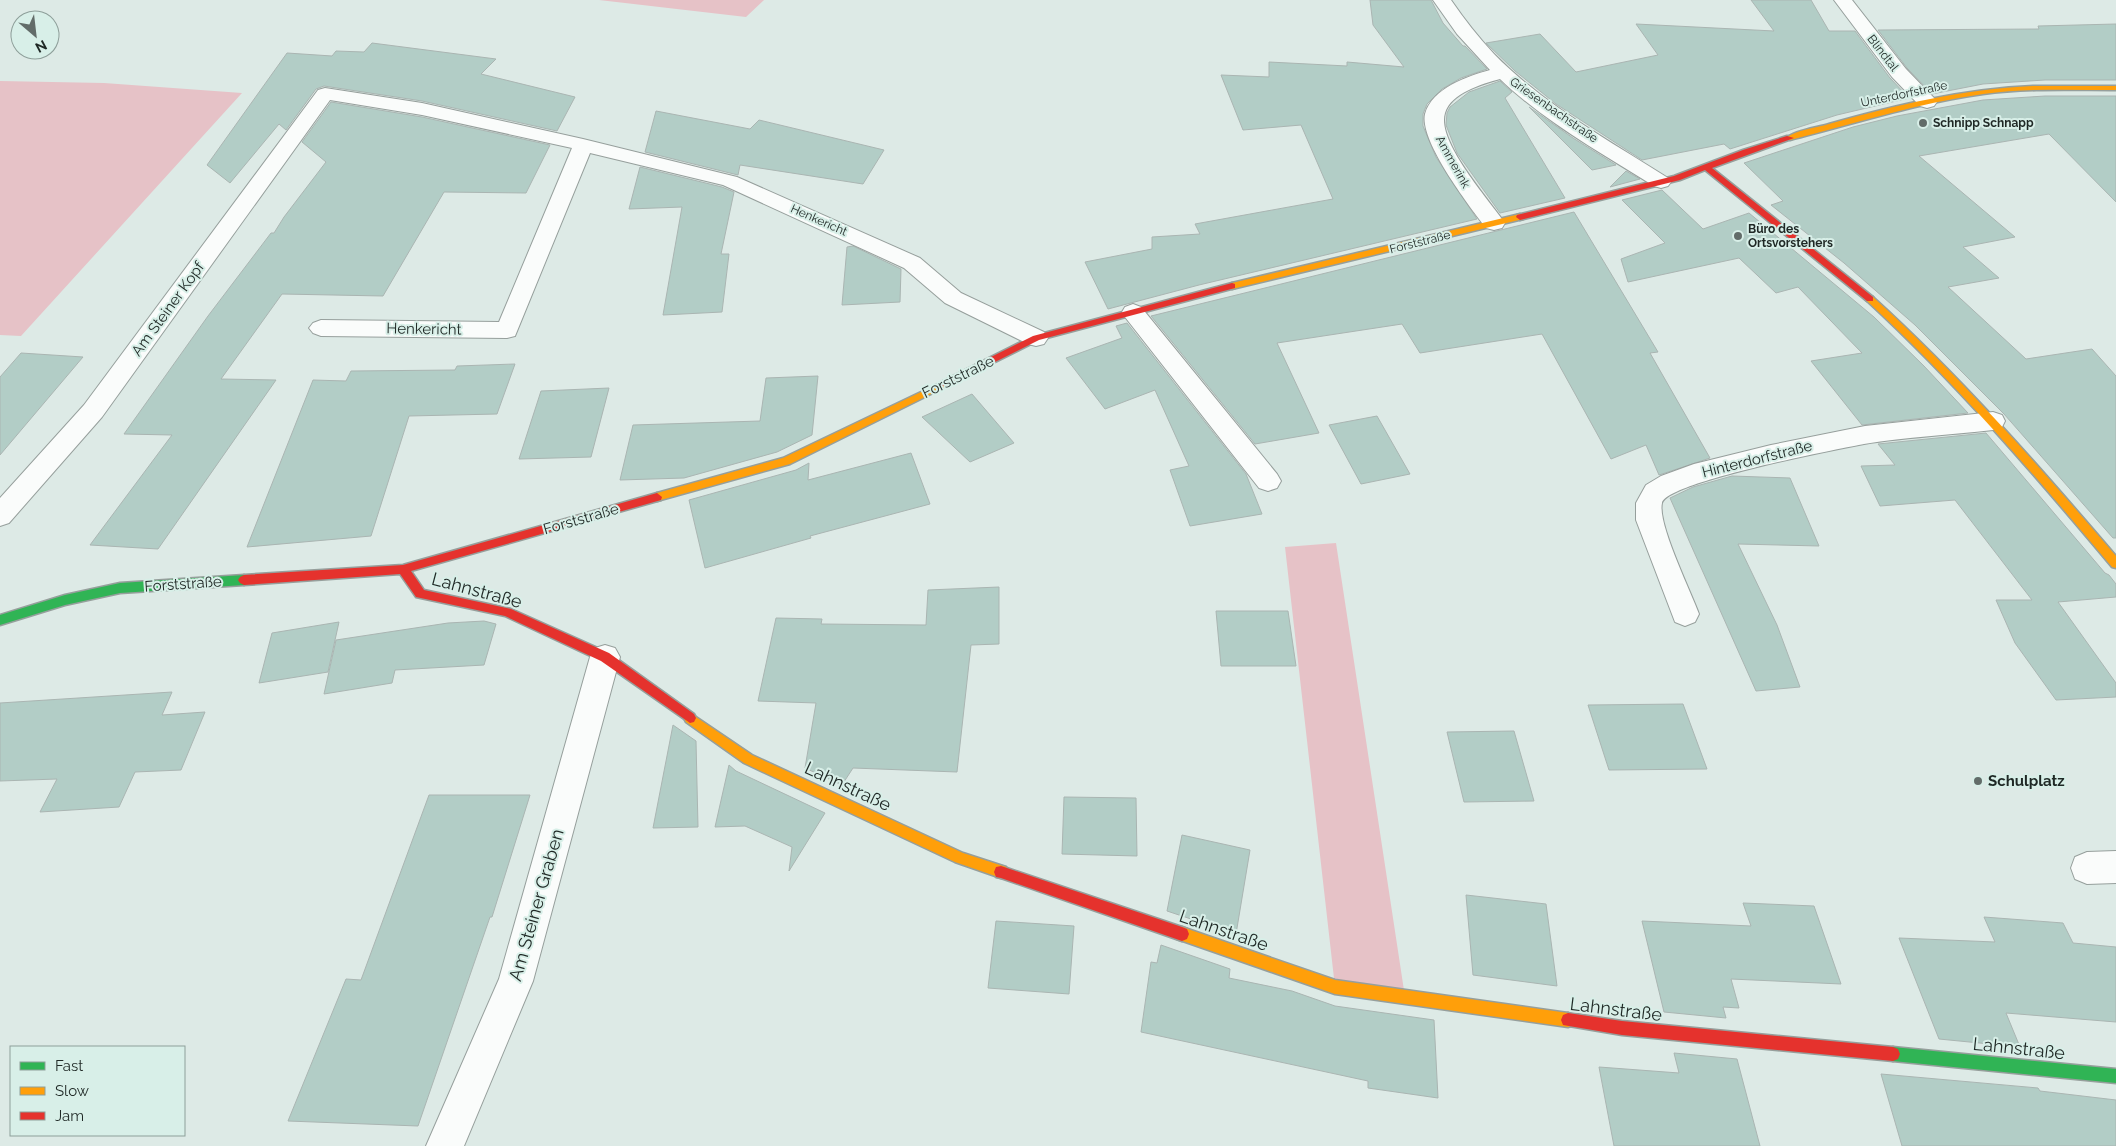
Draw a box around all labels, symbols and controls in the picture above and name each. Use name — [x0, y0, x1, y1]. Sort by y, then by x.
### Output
north arrow — [10, 10, 60, 60]
street label: Blindtal — [1865, 32, 1902, 74]
text: N — [33, 37, 50, 56]
street label: Griesenbachstraße — [1507, 74, 1601, 146]
street label: Unterdorfstraße — [1860, 78, 1948, 110]
place label: Schnipp Schnapp — [1933, 116, 2034, 130]
marker: Schnipp Schnapp — [1917, 117, 1929, 129]
street label: Ammerink — [1433, 134, 1473, 191]
street label: Henkericht — [789, 201, 849, 239]
place label: Büro des Ortsvorstehers — [1748, 222, 1833, 250]
street label: Forststraße — [1388, 228, 1452, 256]
marker: Büro des Ortsvorstehers — [1732, 230, 1744, 242]
street label: Am Steiner Kopf — [128, 257, 209, 360]
street label: Henkericht — [386, 319, 462, 339]
street label: Forststraße — [919, 352, 997, 402]
street label: Hinterdorfstraße — [1700, 437, 1814, 481]
street label: Forststraße — [541, 500, 621, 538]
street label: Lahnstraße — [430, 568, 525, 612]
street label: Forststraße — [144, 572, 223, 596]
street label: Lahnstraße — [802, 757, 895, 815]
place label: Schulplatz — [1988, 772, 2065, 790]
marker: Schulplatz — [1972, 775, 1984, 787]
street label: Am Steiner Graben — [504, 827, 568, 983]
street label: Lahnstraße — [1177, 905, 1272, 955]
street label: Lahnstraße — [1569, 993, 1664, 1025]
street label: Lahnstraße — [1972, 1033, 2067, 1063]
legend — [10, 1046, 185, 1136]
text: Fast — [55, 1057, 83, 1075]
text: Slow — [55, 1082, 89, 1100]
text: Jam — [55, 1107, 84, 1125]

